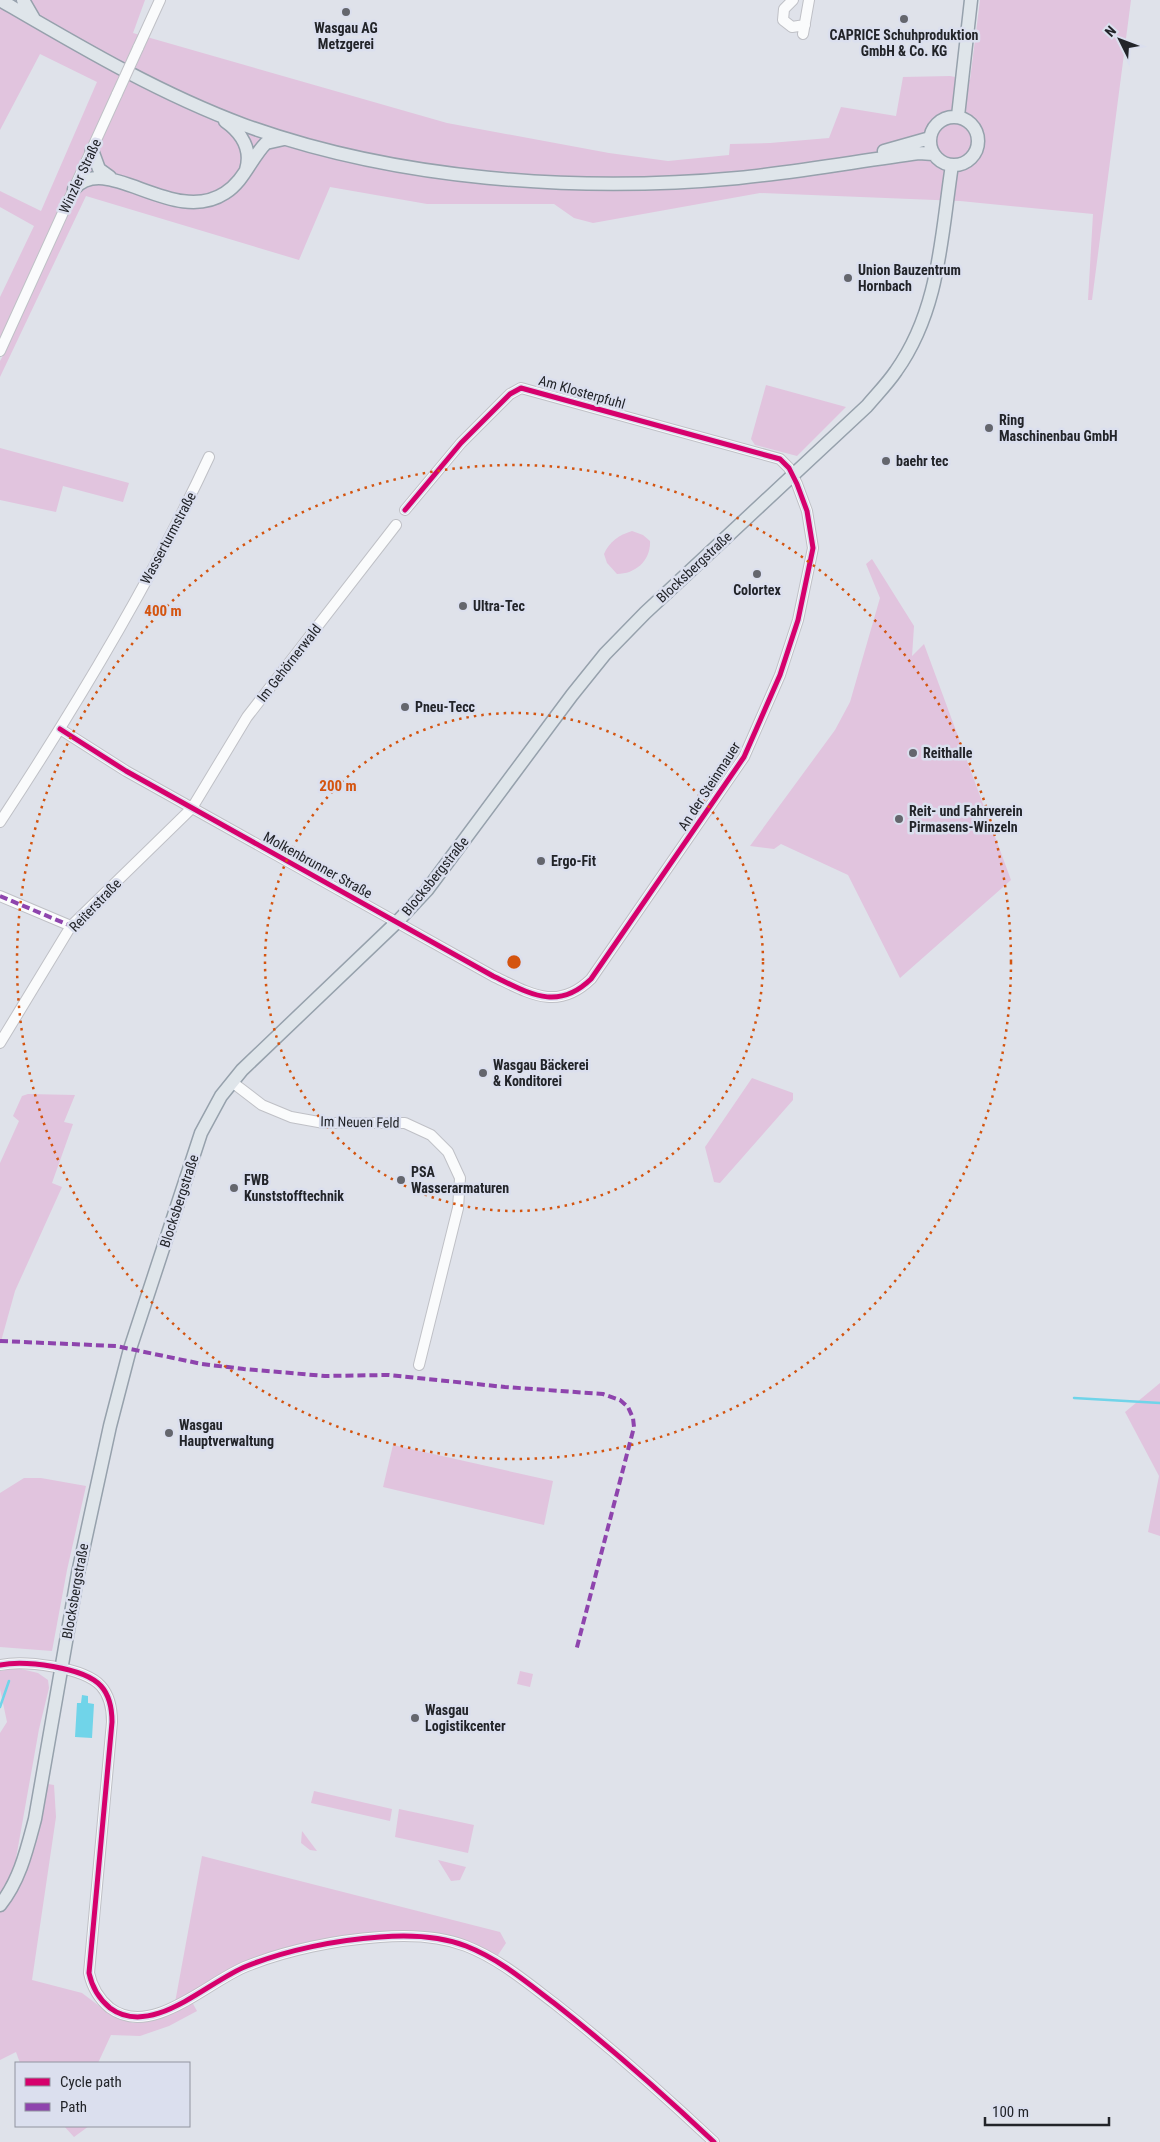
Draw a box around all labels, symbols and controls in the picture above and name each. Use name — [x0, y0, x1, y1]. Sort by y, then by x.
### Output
marker: Wasgau AG Metzgerei — [340, 6, 352, 18]
marker: CAPRICE Schuhproduktion GmbH & Co. KG — [898, 13, 910, 25]
north arrow — [1095, 15, 1145, 65]
place label: Wasgau AG Metzgerei — [314, 20, 378, 52]
text: N — [1102, 23, 1119, 40]
place label: CAPRICE Schuhproduktion GmbH & Co. KG — [829, 27, 979, 59]
street label: Winzler Straße — [56, 136, 104, 216]
place label: Union Bauzentrum Hornbach — [858, 262, 961, 294]
marker: Union Bauzentrum Hornbach — [842, 272, 854, 284]
street label: Am Klosterpfuhl — [537, 372, 627, 412]
place label: Ring Maschinenbau GmbH — [999, 412, 1118, 444]
marker: Ring Maschinenbau GmbH — [983, 422, 995, 434]
place label: baehr tec — [896, 453, 949, 469]
marker: baehr tec — [880, 455, 892, 467]
street label: Wasserturmstraße — [137, 489, 199, 587]
street label: Blocksbergstraße — [653, 528, 735, 606]
marker: Colortex — [751, 568, 763, 580]
place label: Colortex — [733, 582, 782, 598]
place label: Ultra-Tec — [473, 598, 526, 614]
marker: Ultra-Tec — [457, 600, 469, 612]
text: 400 m — [144, 602, 182, 620]
street label: Im Gehörnerwald — [254, 621, 324, 705]
place label: Pneu-Tecc — [415, 699, 476, 715]
marker: Pneu-Tecc — [399, 701, 411, 713]
street label: An der Steinmauer — [675, 739, 743, 833]
place label: Reithalle — [923, 745, 973, 761]
marker: Reithalle — [907, 747, 919, 759]
text: 200 m — [319, 777, 357, 795]
place label: Reit- und Fahrverein Pirmasens-Winzeln — [909, 803, 1023, 835]
marker: Reit- und Fahrverein Pirmasens-Winzeln — [893, 813, 905, 825]
street label: Molkenbrunner Straße — [261, 828, 376, 902]
street label: Blocksbergstraße — [398, 833, 472, 919]
place label: Ergo-Fit — [551, 853, 596, 869]
marker: Ergo-Fit — [535, 855, 547, 867]
street label: Reiterstraße — [66, 875, 124, 935]
centre of rings — [505, 953, 523, 971]
place label: Wasgau Bäckerei & Konditorei — [493, 1057, 589, 1089]
marker: Wasgau Bäckerei & Konditorei — [477, 1067, 489, 1079]
street label: Im Neuen Feld — [320, 1113, 400, 1131]
street label: Blocksbergstraße — [156, 1152, 202, 1249]
place label: PSA Wasserarmaturen — [411, 1164, 509, 1196]
place label: FWB Kunststofftechnik — [244, 1172, 344, 1204]
marker: PSA Wasserarmaturen — [395, 1174, 407, 1186]
marker: FWB Kunststofftechnik — [228, 1182, 240, 1194]
place label: Wasgau Hauptverwaltung — [179, 1417, 274, 1449]
marker: Wasgau Hauptverwaltung — [163, 1427, 175, 1439]
street label: Blocksbergstraße — [59, 1542, 91, 1640]
place label: Wasgau Logistikcenter — [425, 1702, 506, 1734]
marker: Wasgau Logistikcenter — [409, 1712, 421, 1724]
legend — [15, 2062, 190, 2127]
text: Cycle path — [60, 2073, 122, 2091]
scale bar — [985, 2094, 1109, 2126]
text: Path — [60, 2098, 87, 2116]
text: 100 m — [992, 2103, 1029, 2121]

